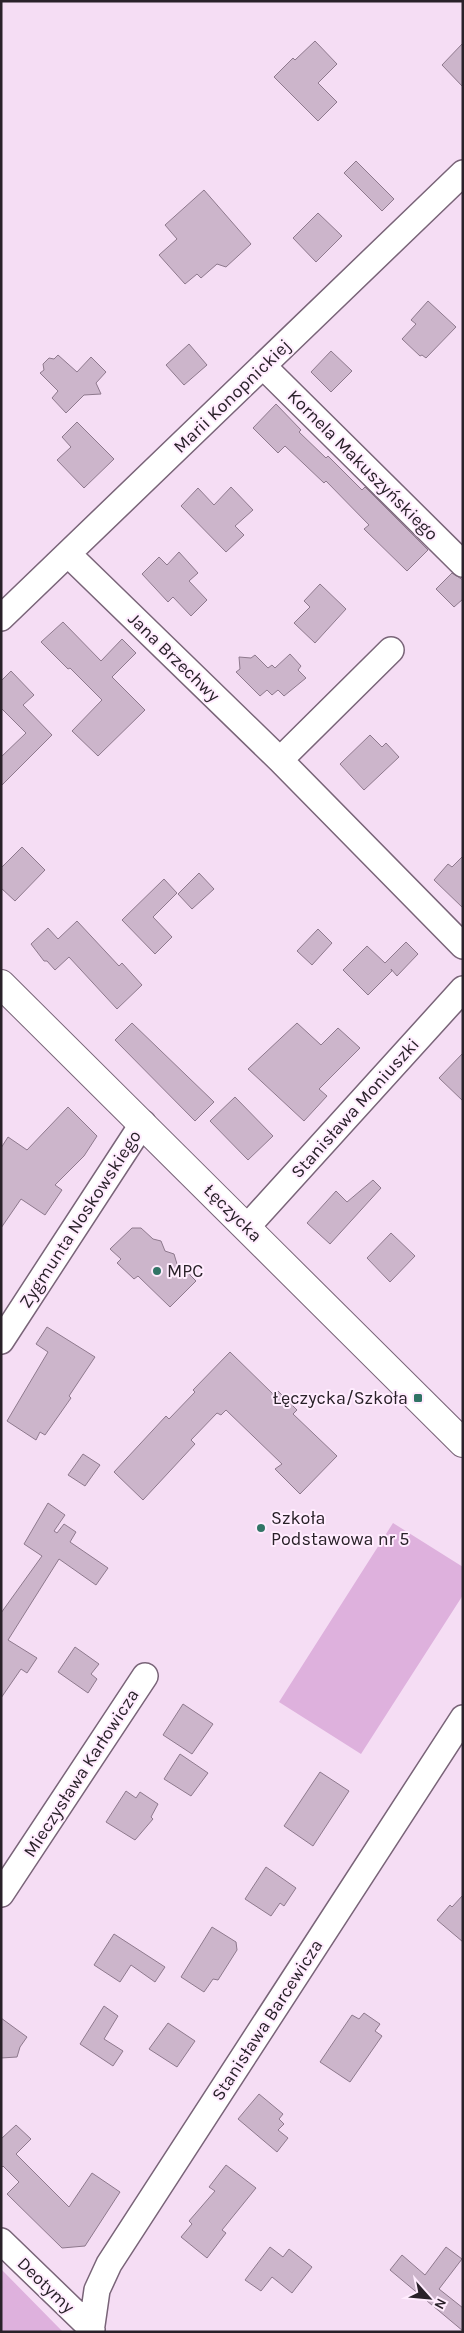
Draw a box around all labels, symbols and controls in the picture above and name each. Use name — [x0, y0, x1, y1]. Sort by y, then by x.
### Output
street label: Marii Konopnickiej — [169, 334, 295, 458]
street label: Kornela Makuszyńskiego — [283, 385, 443, 545]
street label: Jana Brzechwy — [123, 608, 225, 707]
street label: Stanisława Moniuszki — [286, 1033, 424, 1183]
street label: Zygmunta Noskowskiego — [14, 1126, 146, 1312]
street label: Łęczycka — [199, 1179, 267, 1247]
place label: MPC — [167, 1260, 203, 1282]
marker: MPC — [151, 1265, 163, 1277]
place label: Łęczycka/Szkoła — [273, 1387, 408, 1409]
marker: Łęczycka/Szkoła — [412, 1392, 424, 1404]
place label: Szkoła Podstawowa nr 5 — [271, 1507, 410, 1550]
marker: Szkoła Podstawowa nr 5 — [255, 1522, 267, 1534]
street label: Mieczysława Karłowicza — [18, 1685, 144, 1861]
street label: Stanisława Barcewicza — [207, 1935, 327, 2105]
street label: Deotymy — [13, 2252, 80, 2318]
north arrow — [404, 2273, 454, 2323]
text: N — [430, 2295, 450, 2312]

